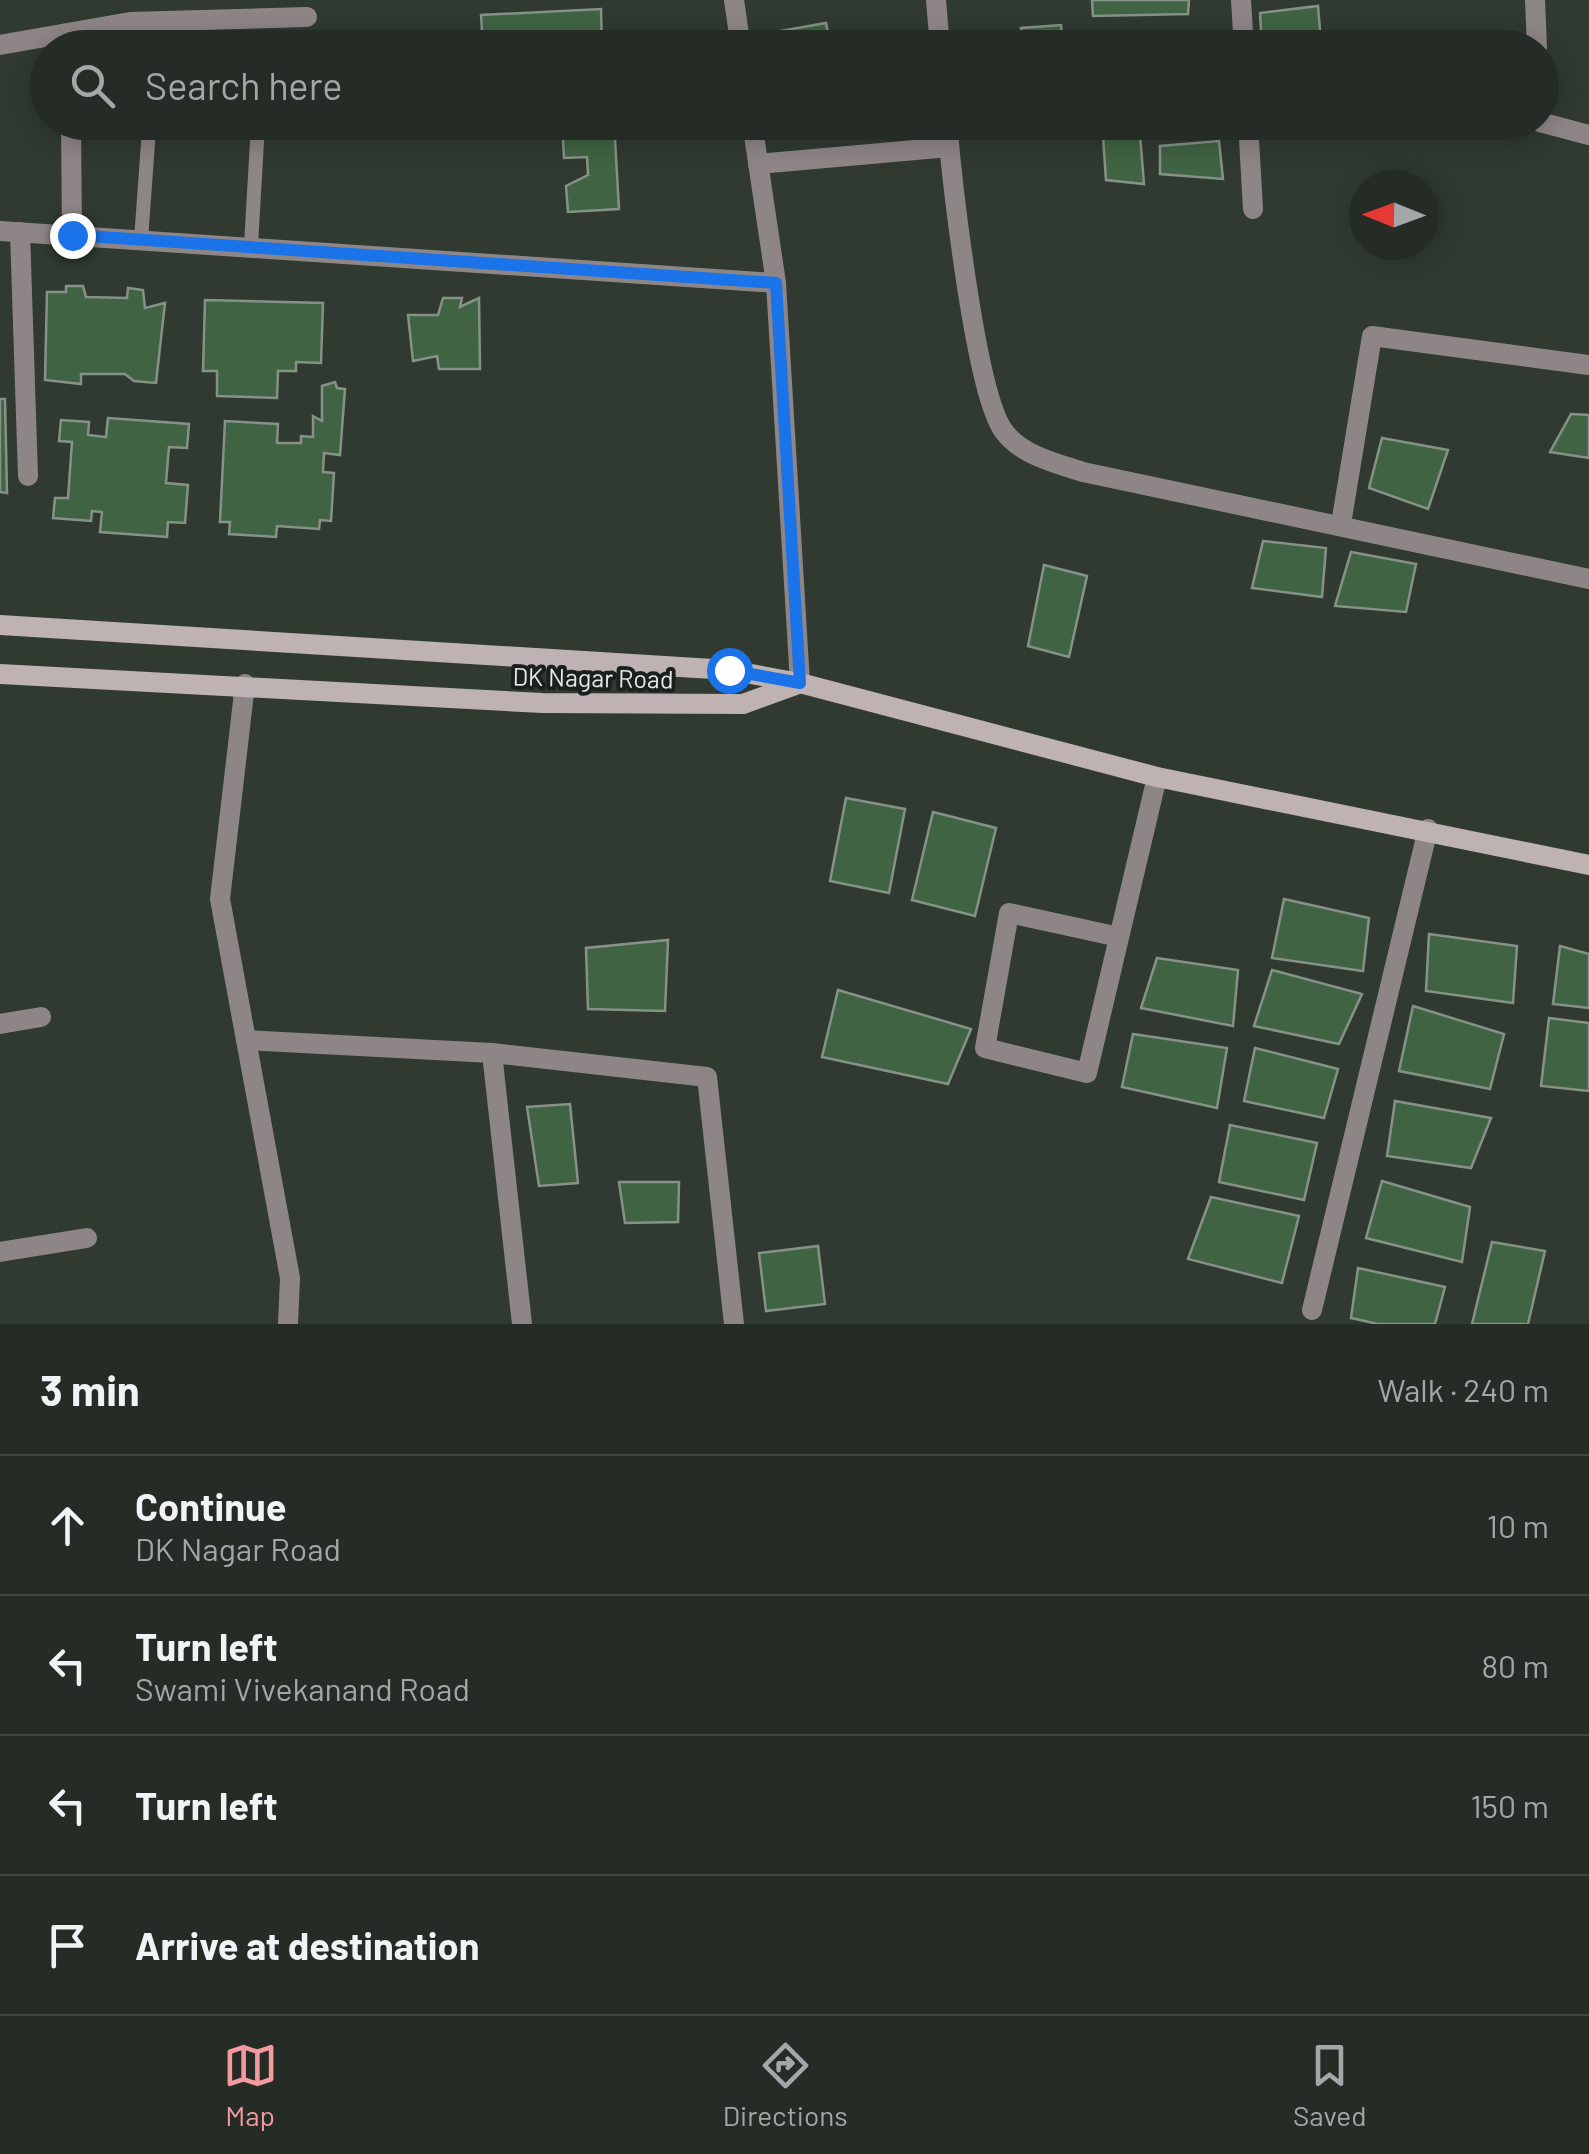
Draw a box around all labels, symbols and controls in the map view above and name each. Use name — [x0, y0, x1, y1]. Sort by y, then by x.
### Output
search box — [30, 30, 1559, 140]
icon: search — [65, 58, 120, 113]
text: Search here — [145, 62, 343, 108]
north arrow — [1349, 170, 1439, 260]
route end — [50, 213, 96, 259]
route start — [707, 648, 753, 694]
street label: DK Nagar Road — [512, 661, 674, 693]
text: 3 min — [40, 1364, 140, 1414]
text: Walk · 240 m — [1377, 1370, 1549, 1408]
text: Continue — [135, 1483, 286, 1529]
icon: ahead — [40, 1498, 95, 1553]
text: 10 m — [1487, 1506, 1549, 1544]
text: DK Nagar Road — [135, 1529, 341, 1567]
text: Turn left — [135, 1623, 278, 1669]
icon: left — [40, 1638, 95, 1693]
text: 80 m — [1481, 1646, 1549, 1684]
text: Swami Vivekanand Road — [135, 1669, 470, 1707]
icon: left — [40, 1778, 95, 1833]
text: Turn left — [135, 1782, 278, 1828]
text: 150 m — [1470, 1786, 1549, 1824]
icon: arrive — [40, 1918, 95, 1973]
text: Arrive at destination — [135, 1922, 480, 1968]
tab: Map — [223, 2038, 278, 2132]
tab: Directions — [723, 2038, 848, 2132]
tab: Saved — [1293, 2038, 1366, 2132]

